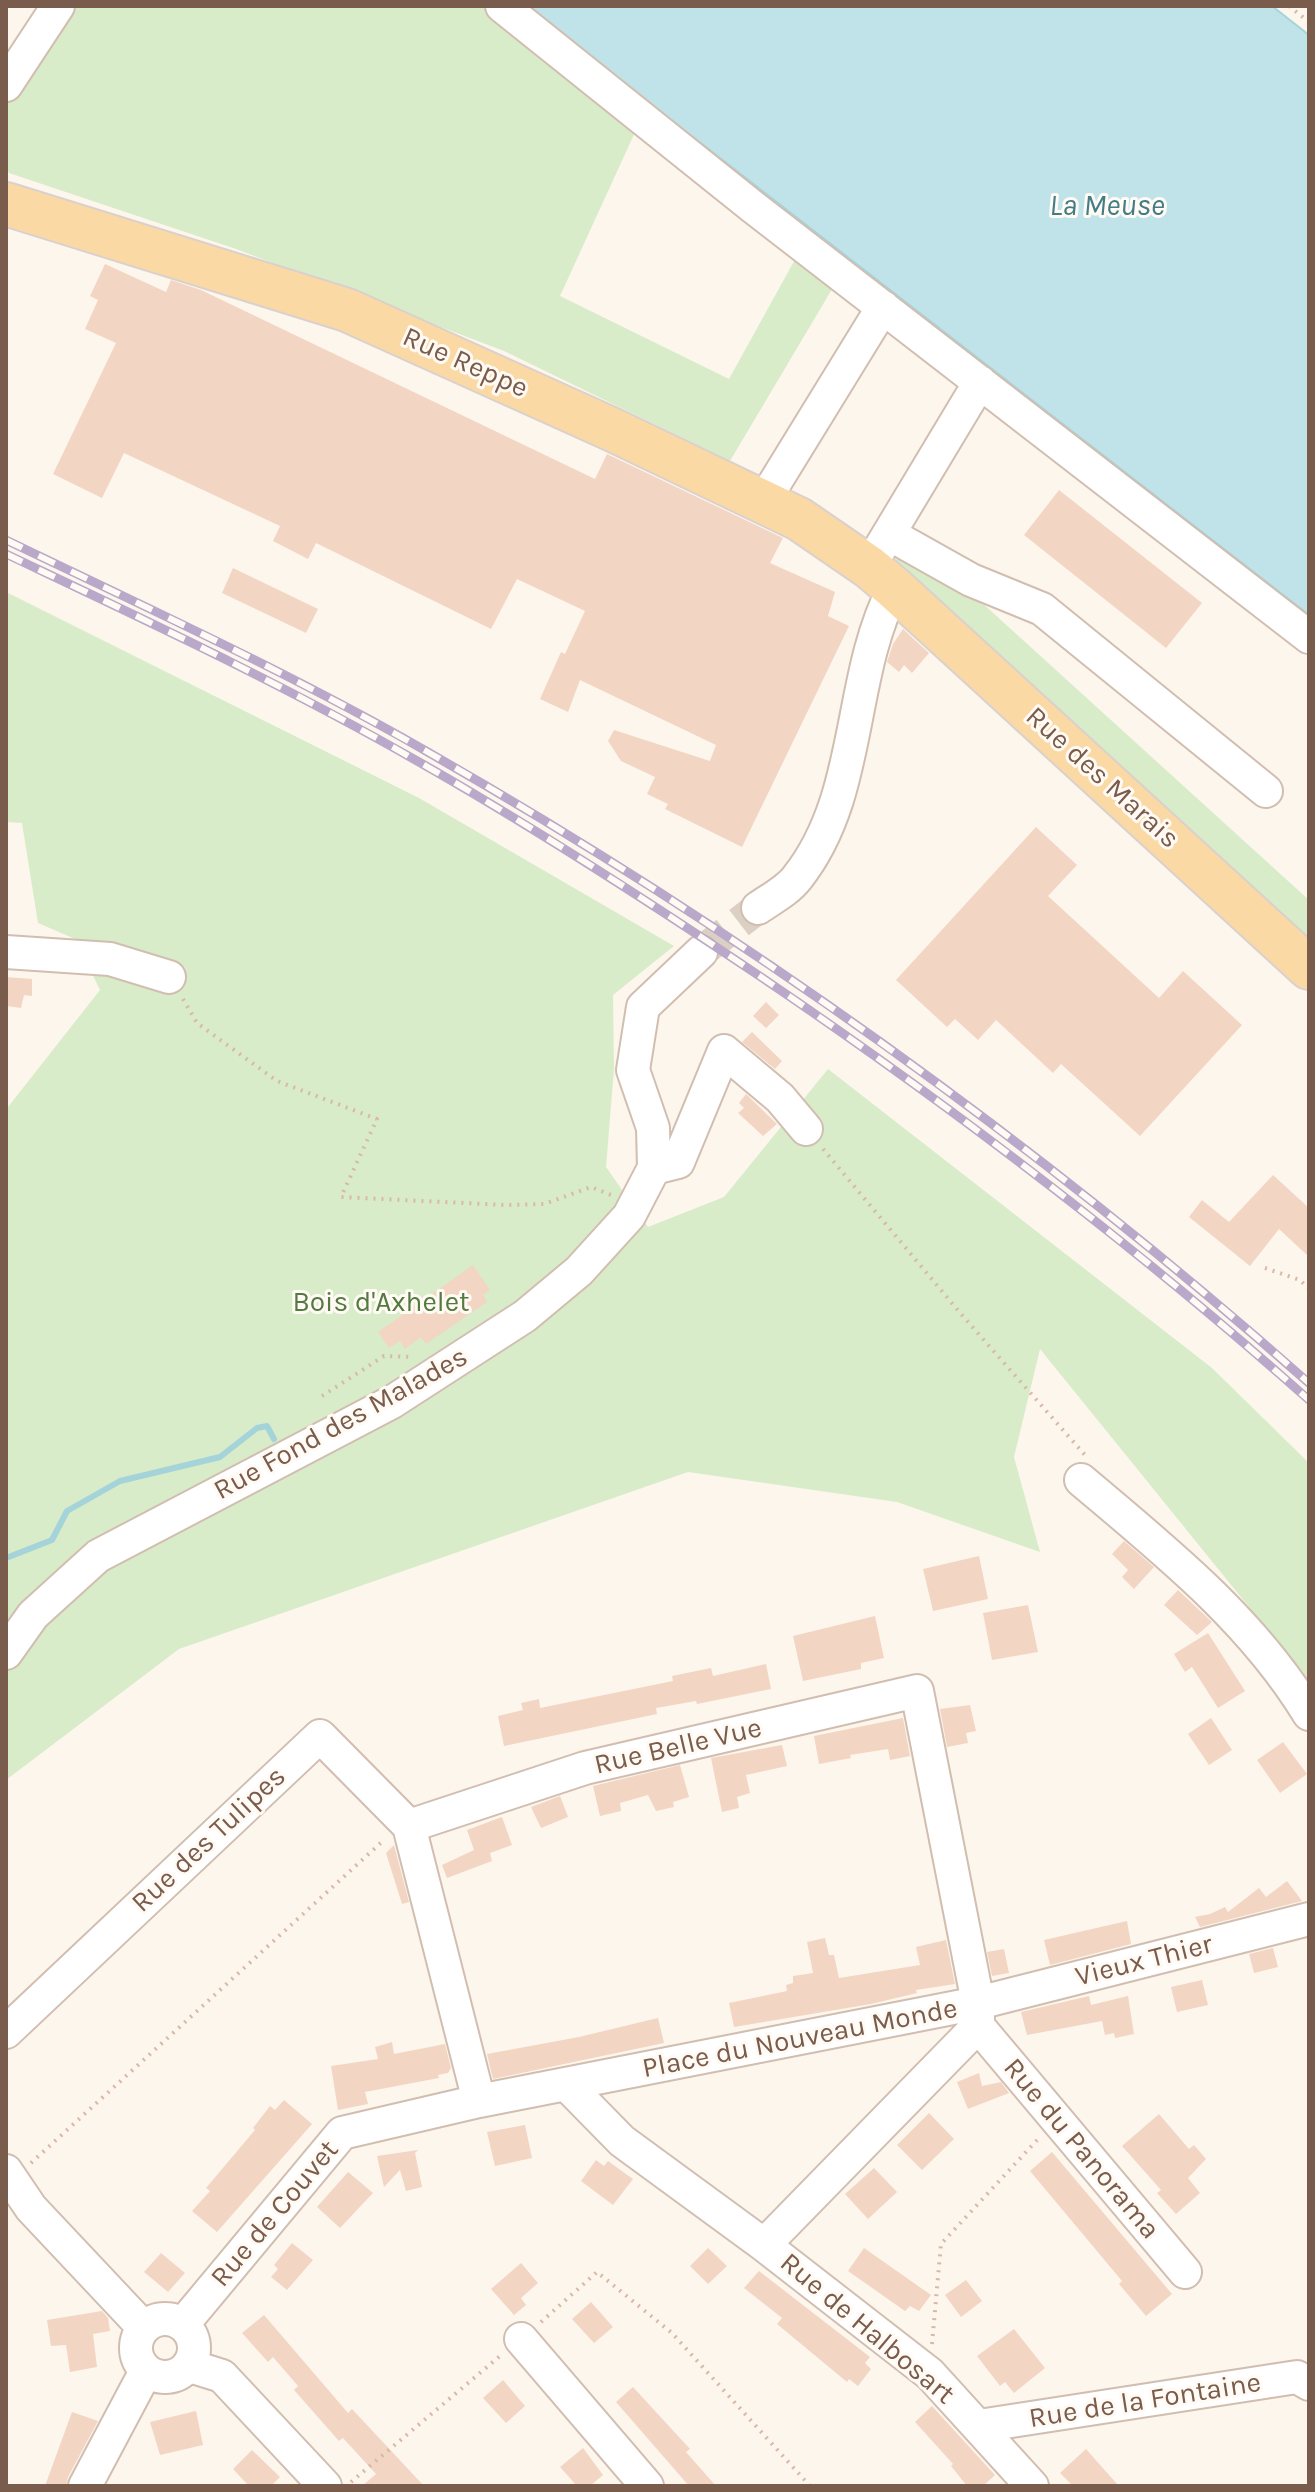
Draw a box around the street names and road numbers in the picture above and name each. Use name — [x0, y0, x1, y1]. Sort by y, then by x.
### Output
street label: Rue Reppe — [397, 320, 533, 406]
street label: Rue des Marais — [1018, 700, 1186, 856]
street label: Rue Fond des Malades — [208, 1340, 474, 1508]
street label: Rue Belle Vue — [591, 1711, 765, 1783]
street label: Rue des Tulipes — [125, 1760, 293, 1920]
street label: Vieux Thier — [1072, 1928, 1216, 1994]
street label: Place du Nouveau Monde — [640, 1992, 960, 2086]
street label: Rue du Panorama — [996, 2052, 1166, 2246]
street label: Rue de Couvet — [204, 2134, 346, 2294]
street label: Rue de Halbosart — [773, 2246, 961, 2412]
street label: Rue de la Fontaine — [1027, 2366, 1263, 2436]

